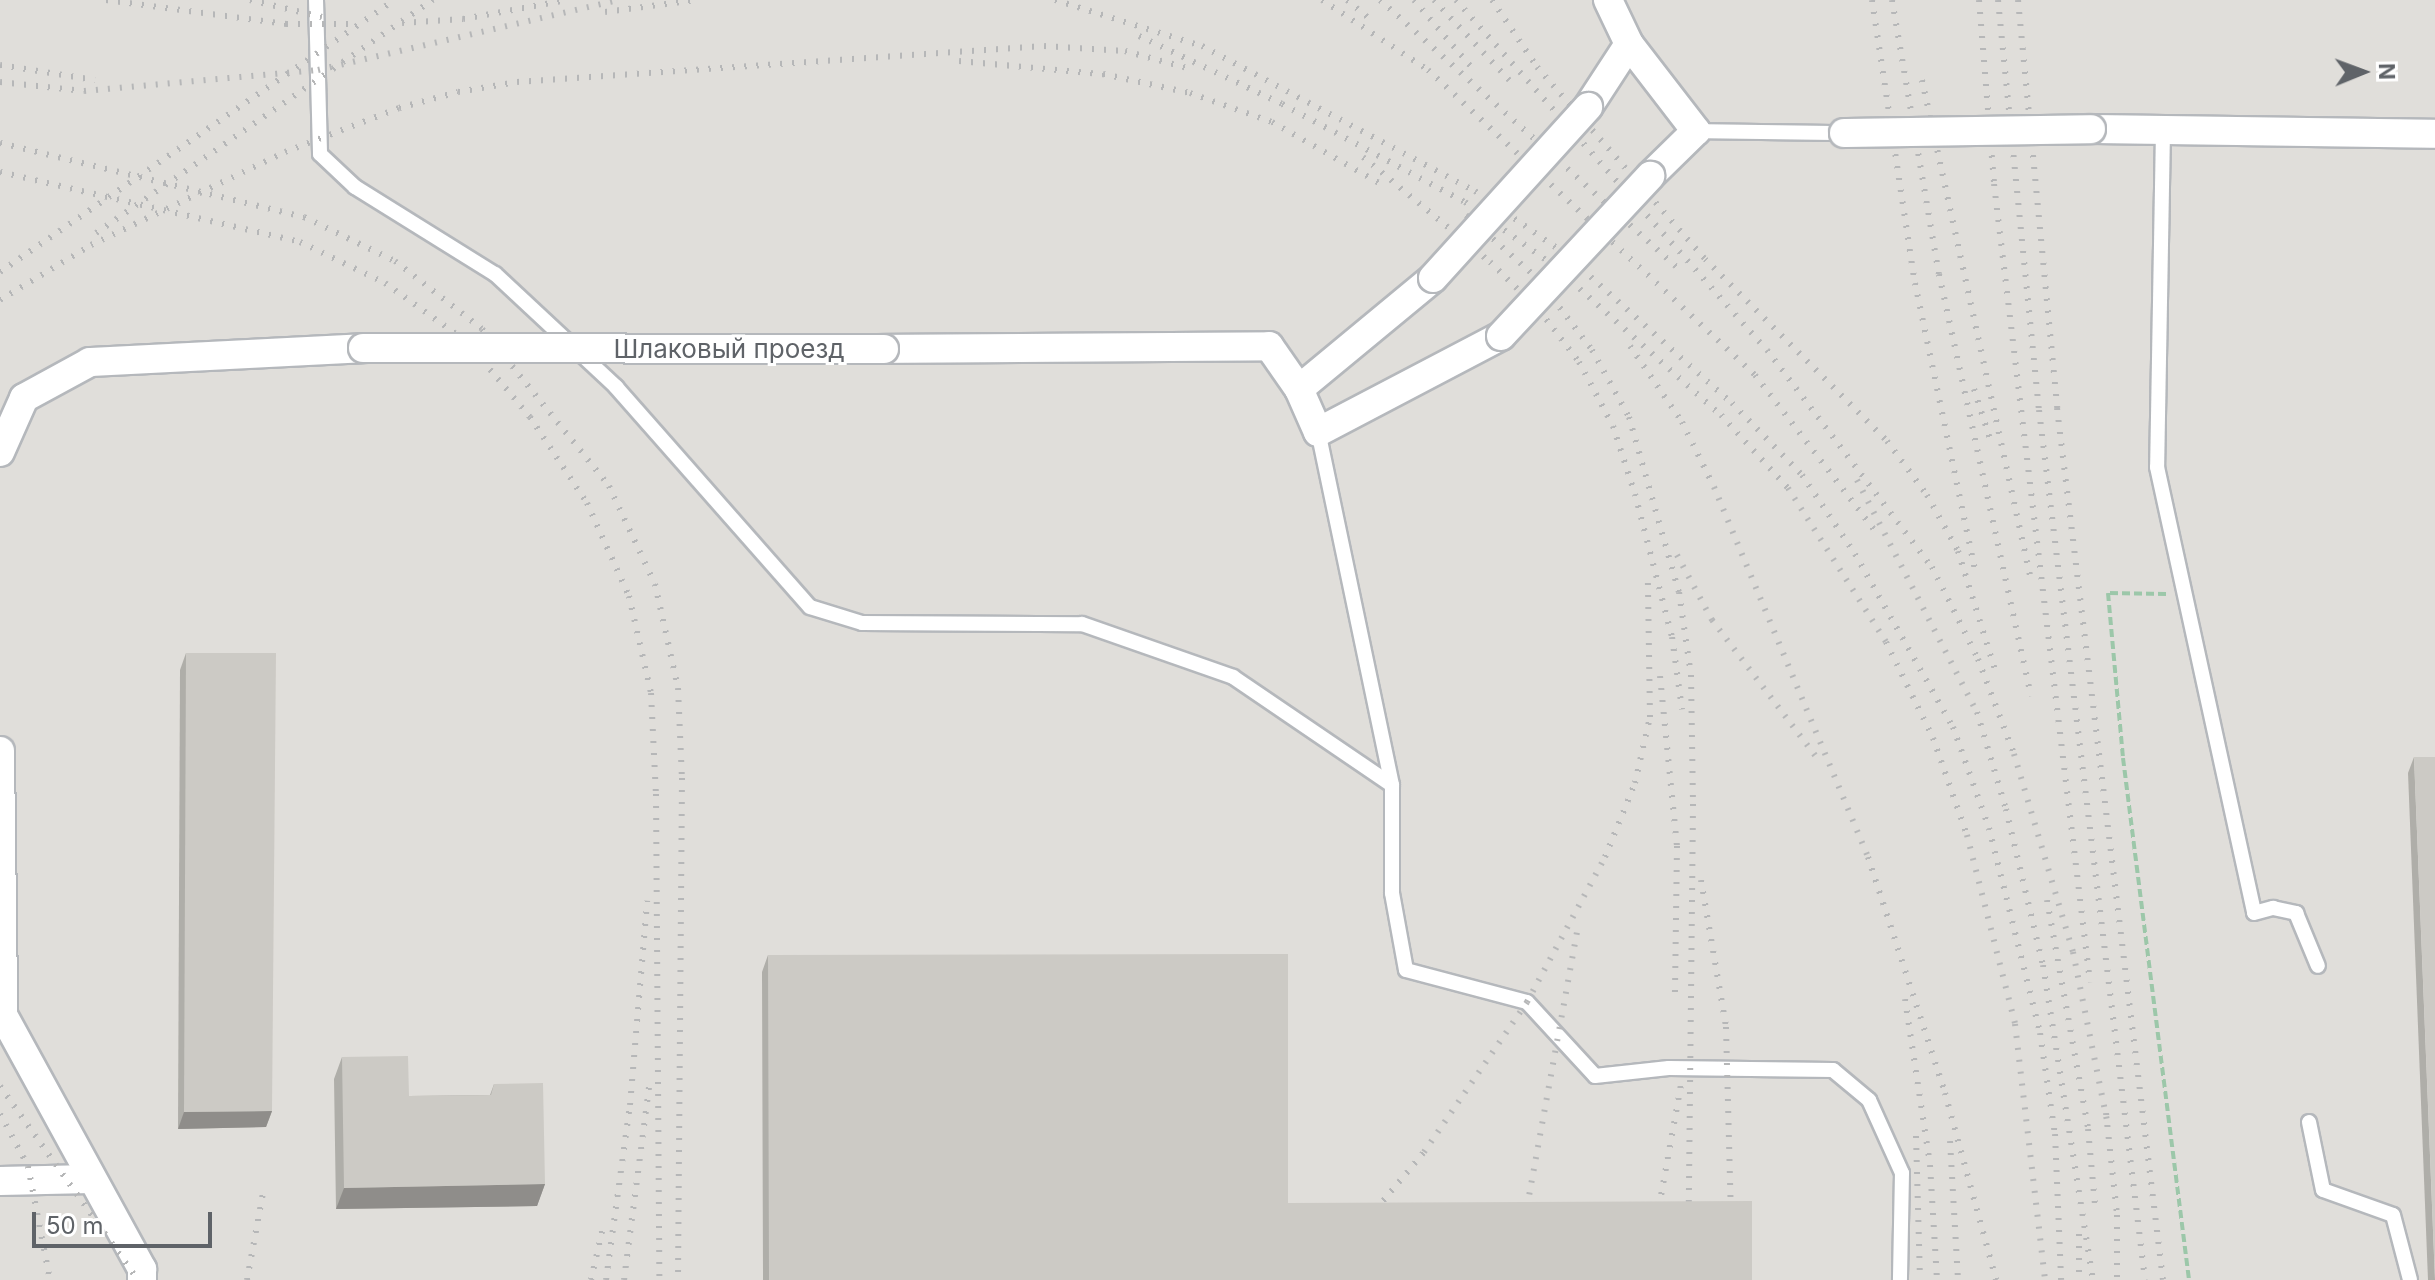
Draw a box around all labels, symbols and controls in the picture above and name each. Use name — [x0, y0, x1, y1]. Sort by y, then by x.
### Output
north arrow — [2323, 32, 2403, 112]
text: N — [2374, 63, 2400, 80]
street label: Шлаковый проезд — [613, 333, 845, 365]
scale bar — [36, 1196, 216, 1246]
text: 50 m — [46, 1211, 104, 1240]

